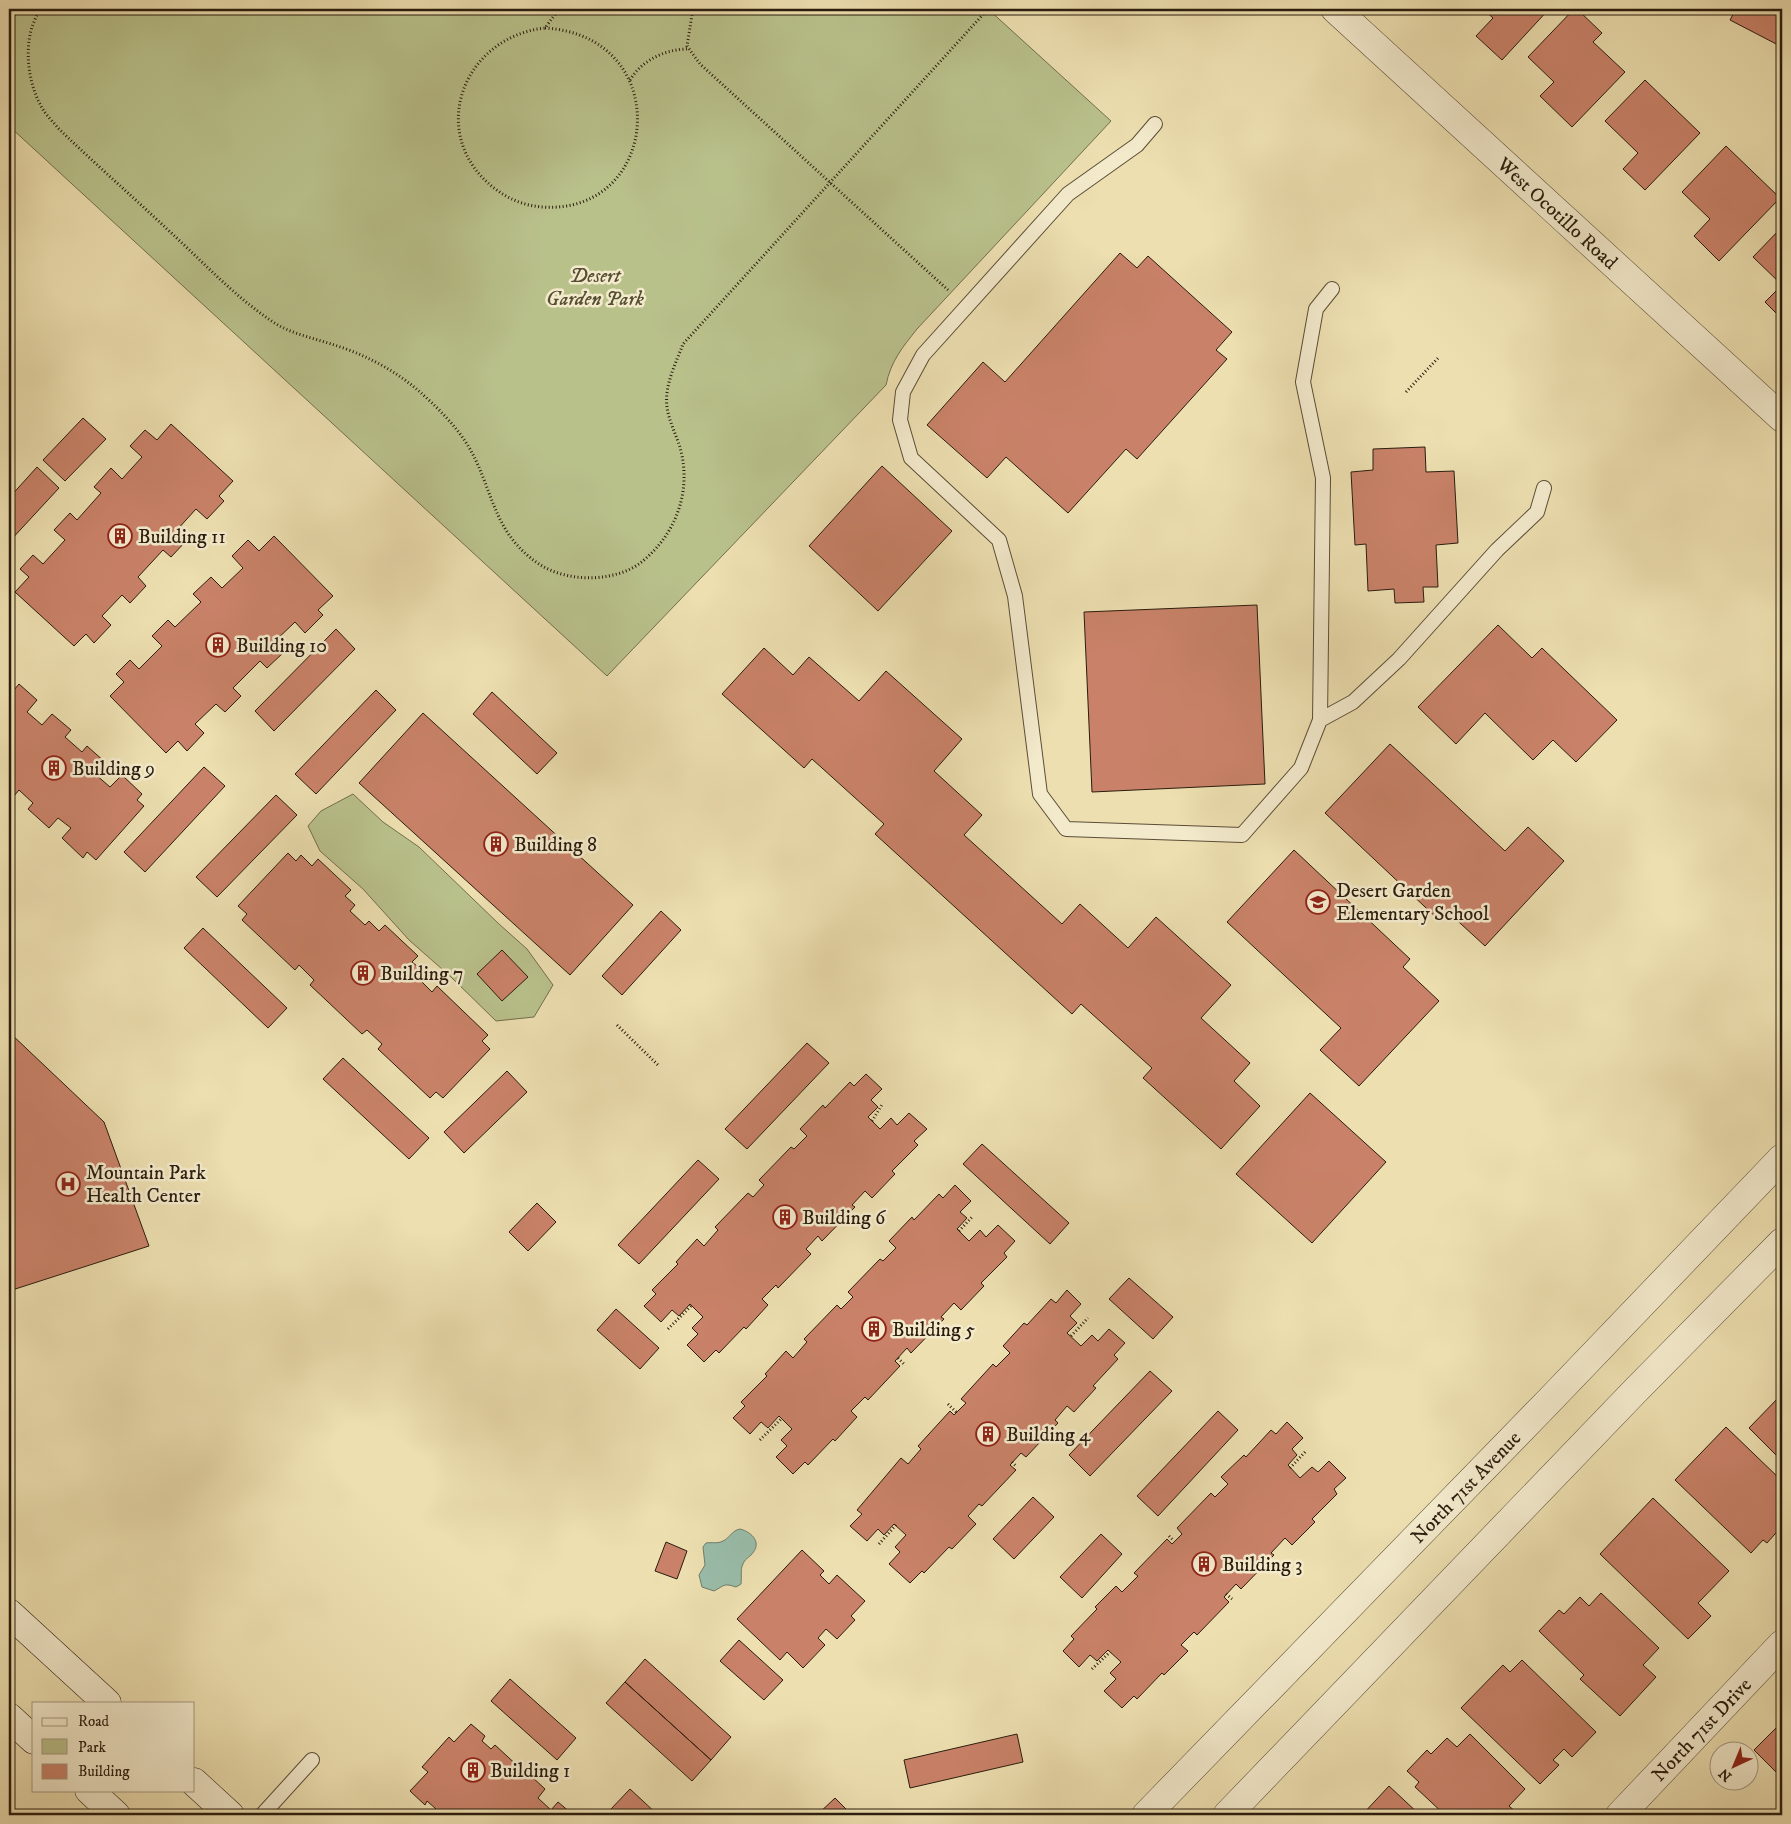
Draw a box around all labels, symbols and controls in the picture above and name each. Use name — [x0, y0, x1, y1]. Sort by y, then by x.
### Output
street label: West Ocotillo Road — [1491, 152, 1622, 275]
park label: Desert Garden Park — [546, 264, 645, 312]
building icon: Building 11 — [107, 523, 133, 549]
place label: Building 11 — [138, 525, 226, 550]
building icon: Building 10 — [205, 632, 231, 658]
place label: Building 10 — [236, 634, 327, 659]
building icon: Building 9 — [41, 755, 67, 781]
place label: Building 9 — [72, 757, 155, 782]
building icon: Building 8 — [483, 831, 509, 857]
place label: Building 8 — [514, 833, 597, 858]
place label: Desert Garden Elementary School — [1336, 879, 1489, 927]
school or university icon: Desert Garden Elementary School — [1305, 889, 1331, 915]
building icon: Building 7 — [350, 960, 376, 986]
place label: Building 7 — [380, 962, 464, 987]
place label: Mountain Park Health Center — [86, 1161, 206, 1209]
hospital icon: Mountain Park Health Center — [55, 1171, 81, 1197]
building icon: Building 6 — [772, 1204, 798, 1230]
place label: Building 6 — [802, 1206, 886, 1231]
building icon: Building 5 — [861, 1316, 887, 1342]
place label: Building 5 — [892, 1318, 975, 1343]
building icon: Building 4 — [975, 1421, 1001, 1447]
place label: Building 4 — [1006, 1423, 1091, 1448]
street label: North 71st Avenue — [1406, 1426, 1527, 1549]
building icon: Building 3 — [1191, 1551, 1217, 1577]
place label: Building 3 — [1222, 1553, 1303, 1578]
street label: North 71st Drive — [1646, 1673, 1756, 1787]
legend — [32, 1702, 195, 1792]
text: Road — [78, 1712, 110, 1731]
text: Park — [78, 1738, 107, 1757]
north arrow — [1708, 1742, 1758, 1792]
building icon: Building 1 — [460, 1757, 486, 1783]
place label: Building 1 — [490, 1759, 570, 1784]
text: Building — [78, 1762, 130, 1781]

